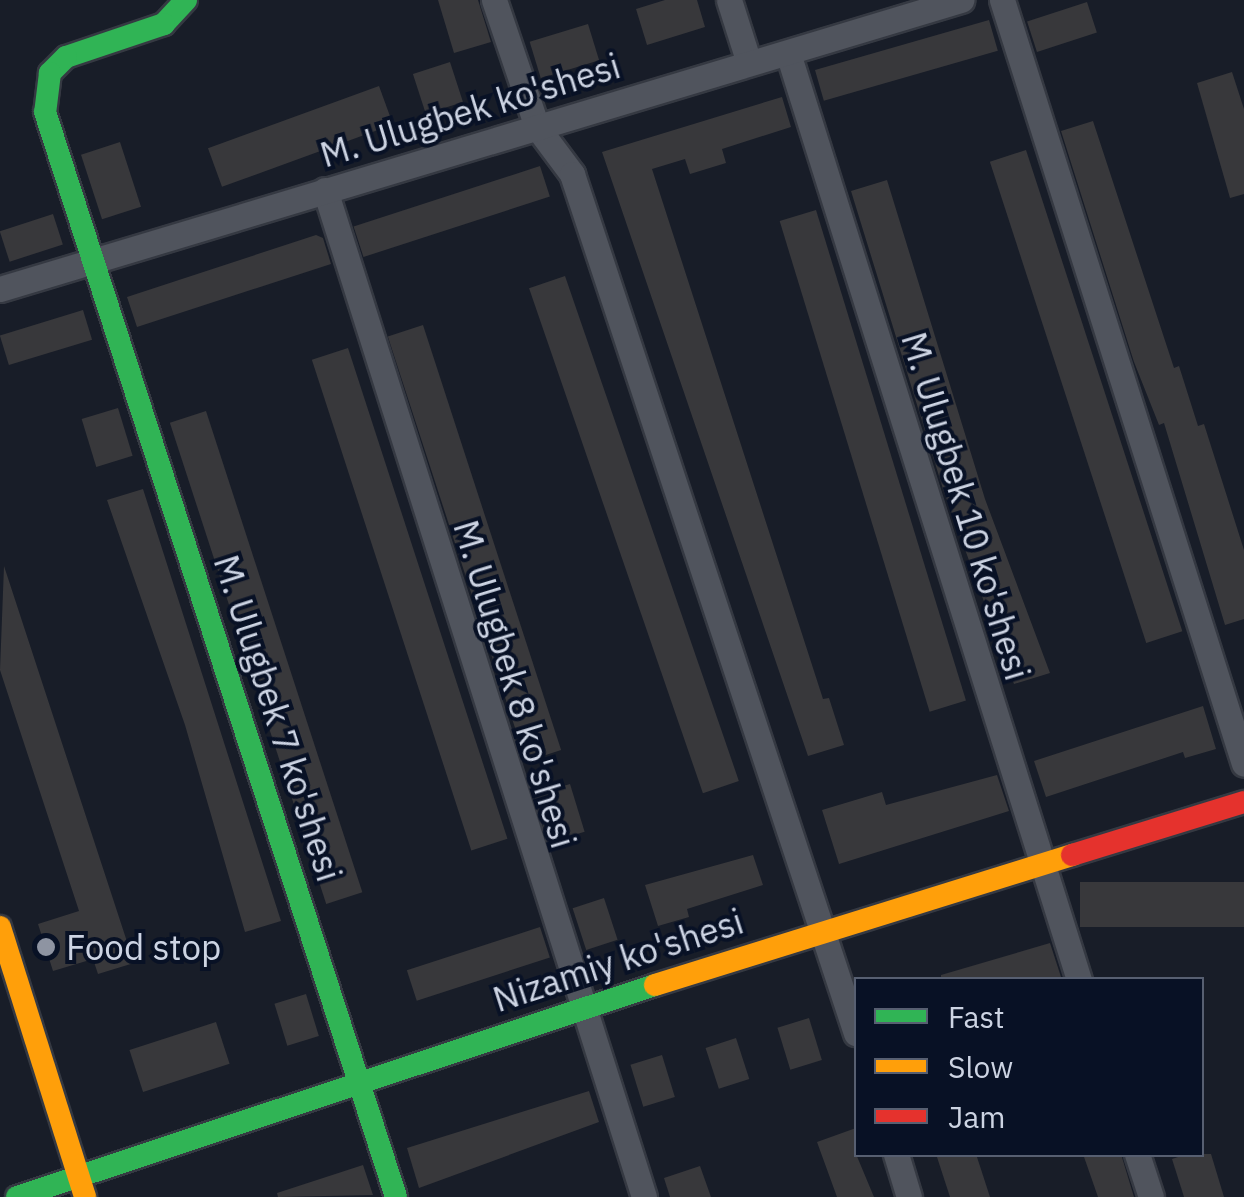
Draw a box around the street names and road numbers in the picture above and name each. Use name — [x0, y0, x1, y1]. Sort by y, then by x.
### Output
street label: M. Ulugbek ko'shesi — [315, 44, 625, 176]
street label: M. Ulugbek 10 ko'shesi — [893, 327, 1039, 685]
street label: M. Ulugbek 8 ko'shesi — [445, 515, 585, 853]
street label: M. Ulugbek 7 ko'shesi — [205, 550, 351, 886]
street label: Nizamiy ko'shesi — [488, 900, 748, 1020]

